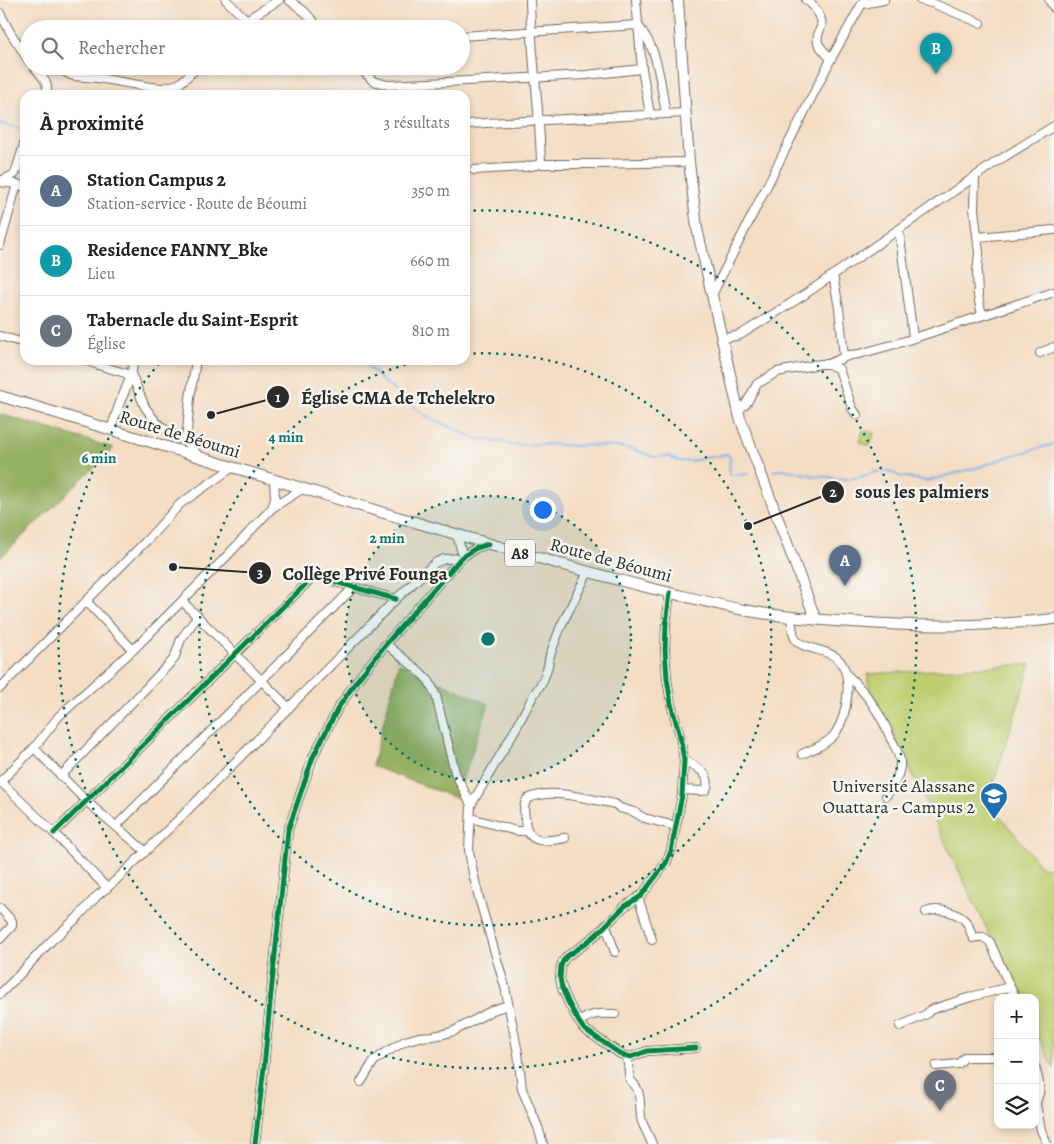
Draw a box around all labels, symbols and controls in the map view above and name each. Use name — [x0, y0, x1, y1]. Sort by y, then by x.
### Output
search box — [20, 20, 470, 75]
pin: B — [920, 33, 952, 74]
icon: search — [38, 34, 66, 62]
text: Rechercher — [78, 35, 165, 61]
text: À proximité — [40, 109, 144, 137]
text: 3 résultats — [384, 112, 450, 134]
text: Station Campus 2 — [87, 167, 226, 193]
text: A — [51, 180, 61, 202]
text: 350 m — [411, 180, 450, 202]
text: Station-service · Route de Béoumi — [87, 193, 307, 215]
text: Residence FANNY_Bke — [87, 237, 268, 263]
text: B — [51, 250, 61, 272]
text: 660 m — [410, 250, 450, 272]
text: Lieu — [87, 263, 115, 285]
text: Tabernacle du Saint-Esprit — [87, 307, 298, 333]
text: C — [51, 320, 61, 342]
text: 810 m — [412, 320, 450, 342]
text: Église — [87, 333, 126, 355]
callout: Église CMA de Tchelekro — [266, 380, 505, 414]
text: Église CMA de Tchelekro — [301, 385, 495, 411]
text: 1 — [275, 387, 281, 407]
street label: Route de Béoumi — [117, 404, 243, 464]
text: 4 min — [268, 427, 304, 447]
text: 6 min — [82, 448, 117, 468]
callout: sous les palmiers — [820, 475, 999, 509]
text: sous les palmiers — [855, 479, 989, 505]
text: 2 — [829, 482, 837, 502]
your location — [530, 497, 556, 523]
text: 2 min — [369, 528, 405, 548]
street label: Route de Béoumi — [547, 532, 675, 588]
road number: A8 — [505, 540, 535, 566]
pin: A — [829, 545, 861, 586]
callout: Collège Privé Founga — [248, 556, 458, 590]
text: Collège Privé Founga — [282, 561, 448, 587]
text: 3 — [257, 563, 263, 583]
centre of rings — [479, 630, 497, 648]
place label: Université Alassane Ouattara - Campus 2 — [823, 774, 975, 819]
school or university icon: Université Alassane Ouattara - Campus 2 — [979, 781, 1009, 820]
map controls — [994, 994, 1039, 1129]
button: + — [994, 994, 1039, 1039]
button: − — [994, 1039, 1039, 1084]
pin: C — [924, 1070, 956, 1111]
button: layers — [994, 1084, 1039, 1129]

